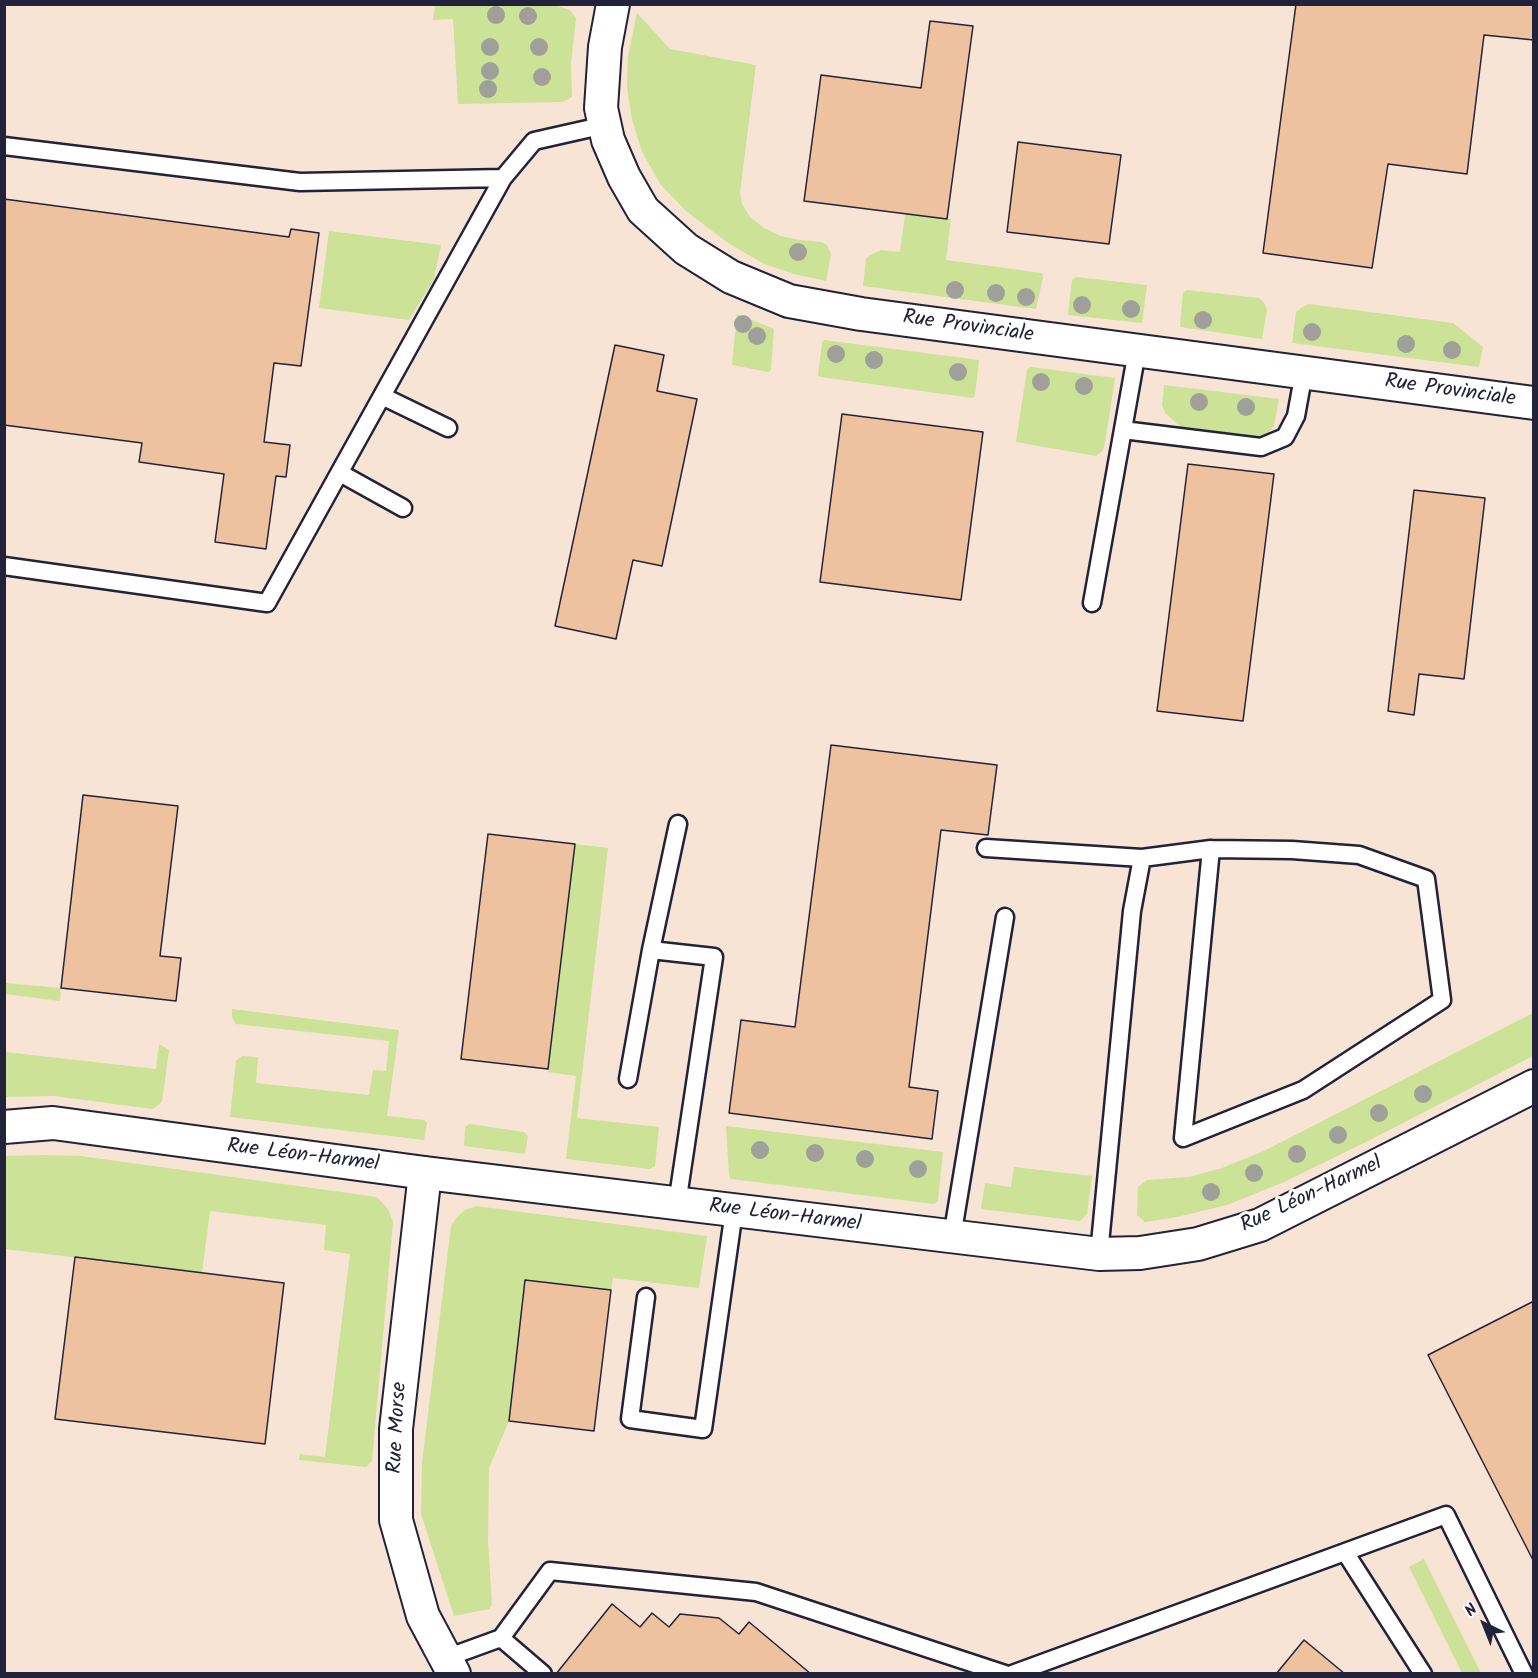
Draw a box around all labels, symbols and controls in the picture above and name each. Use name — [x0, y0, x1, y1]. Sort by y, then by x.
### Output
street label: Rue Provinciale — [901, 306, 1035, 350]
street label: Rue Provinciale — [1383, 370, 1517, 414]
street label: Rue Léon-Harmel — [225, 1135, 381, 1179]
street label: Rue Léon-Harmel — [1237, 1152, 1387, 1240]
street label: Rue Léon-Harmel — [707, 1195, 863, 1239]
street label: Rue Morse — [384, 1382, 414, 1474]
north arrow — [1454, 1594, 1514, 1654]
text: N — [1459, 1598, 1484, 1623]

